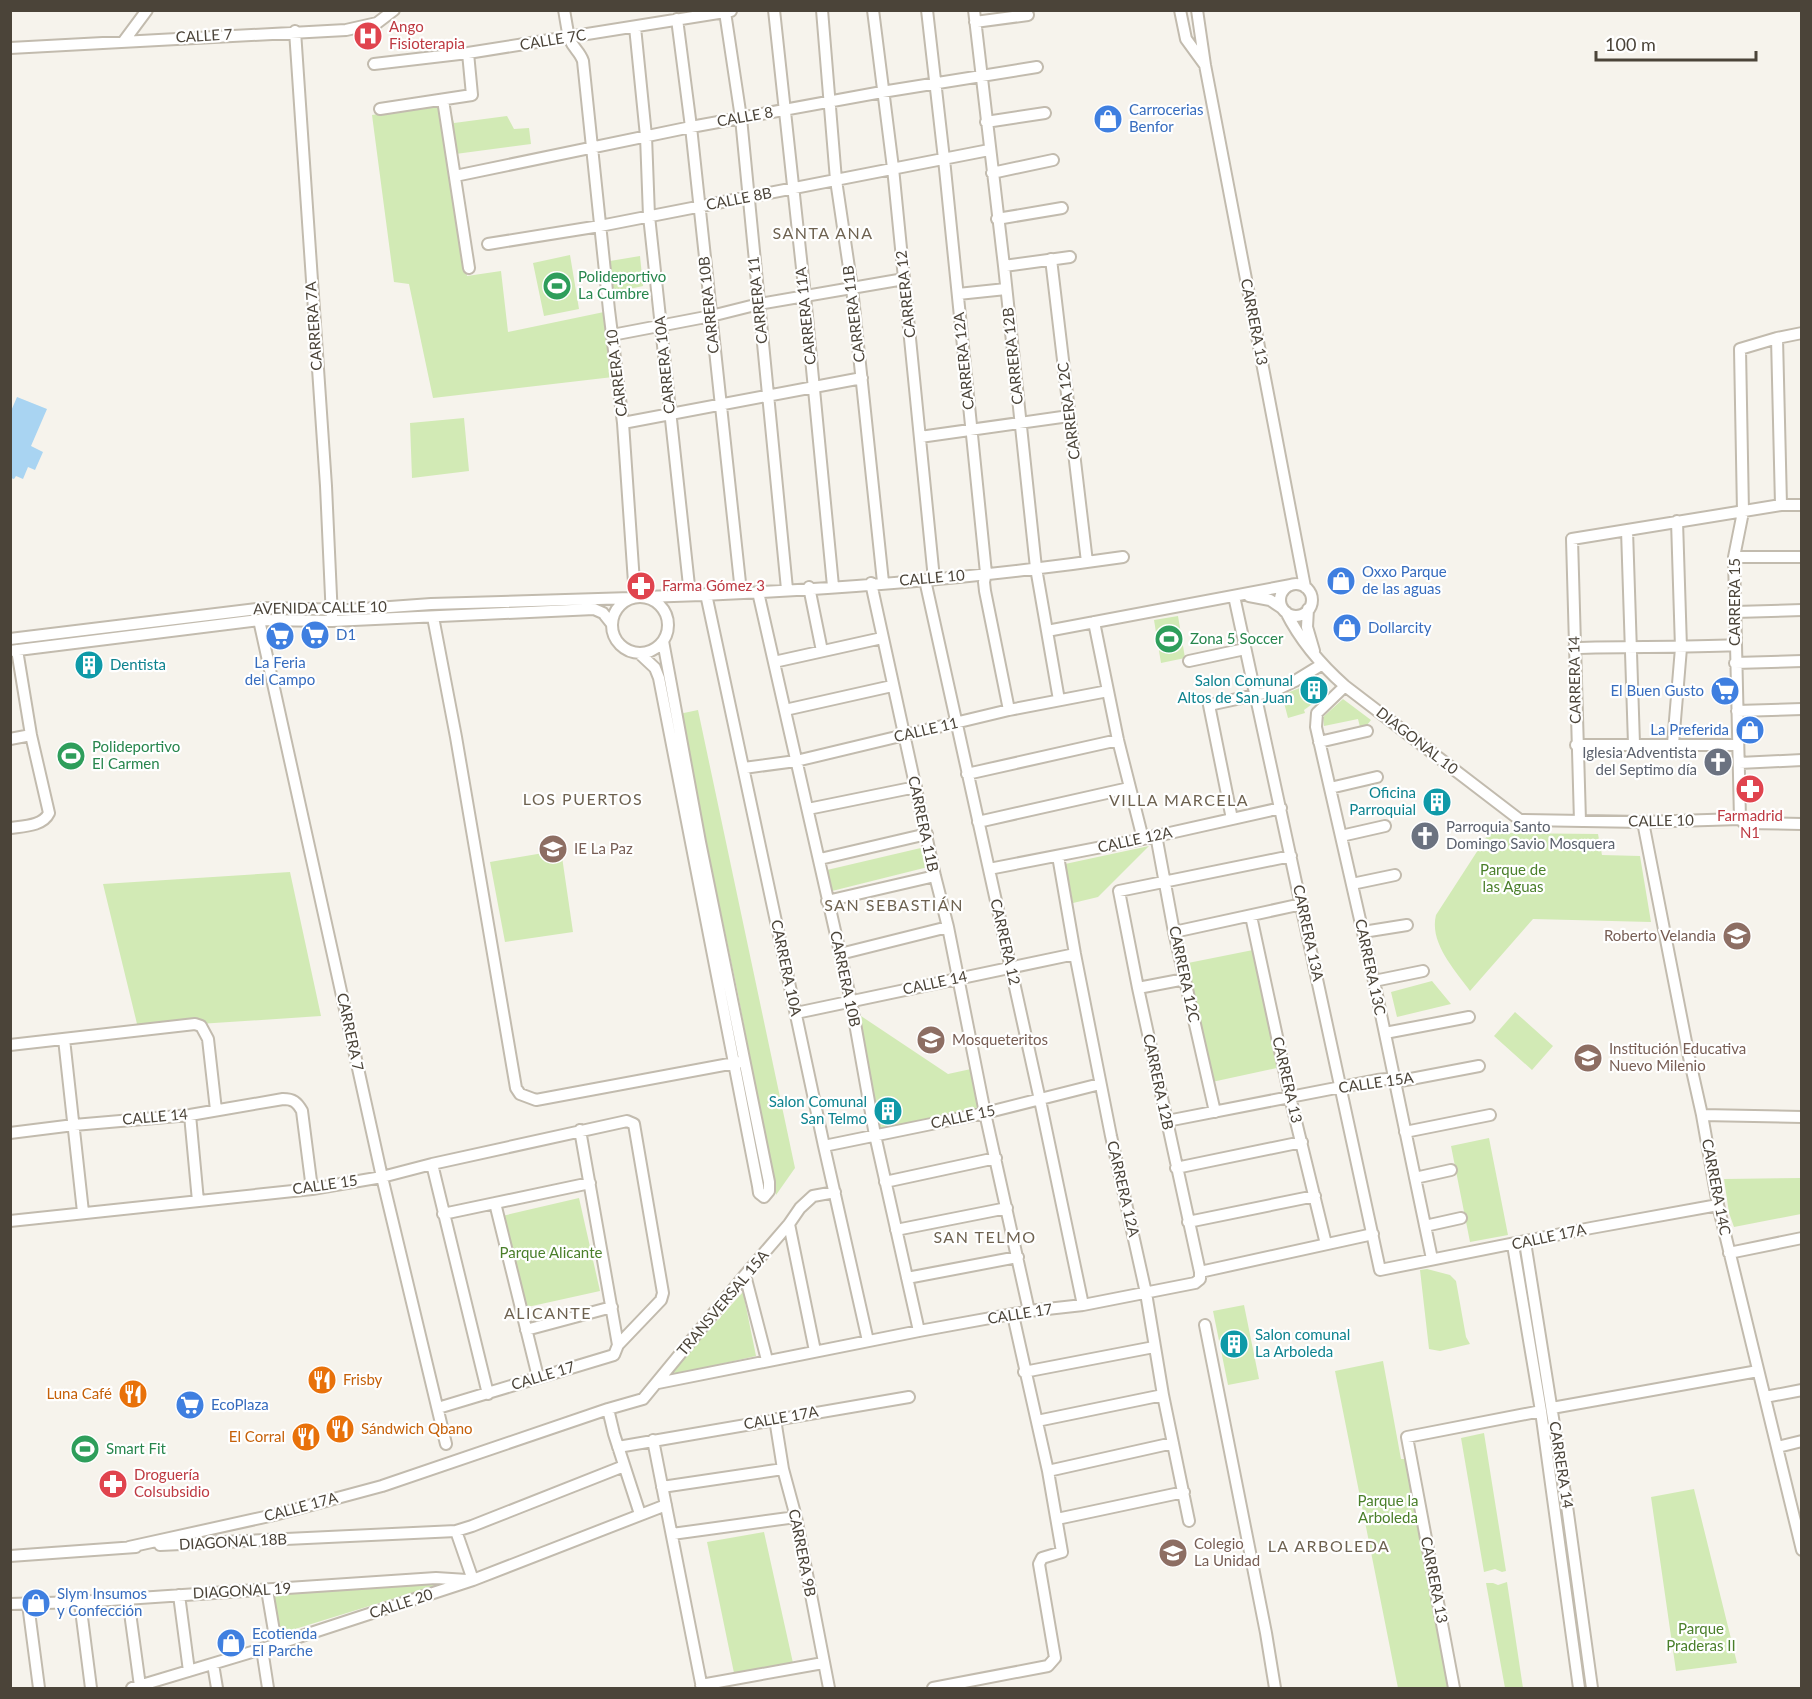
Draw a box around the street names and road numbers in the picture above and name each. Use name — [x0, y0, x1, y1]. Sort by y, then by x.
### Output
street label: CALLE 7 — [175, 25, 233, 45]
street label: CALLE 7C — [518, 25, 587, 53]
street label: CALLE 8 — [715, 102, 774, 130]
street label: CALLE 8B — [704, 183, 773, 213]
street label: CARRERA 12 — [891, 249, 919, 339]
street label: CARRERA 11 — [743, 255, 771, 345]
street label: CARRERA 10B — [694, 256, 722, 355]
street label: CARRERA 11B — [838, 265, 868, 364]
street label: CARRERA 11A — [791, 266, 819, 366]
street label: CARRERA 13 — [1238, 277, 1272, 367]
street label: CARRERA 7A — [301, 280, 325, 371]
street label: CARRERA 12B — [998, 307, 1026, 406]
street label: CARRERA 12A — [949, 311, 977, 411]
street label: CARRERA 10A — [650, 315, 678, 415]
street label: CARRERA 10 — [602, 328, 630, 418]
street label: CARRERA 12C — [1053, 361, 1083, 461]
street label: CARRERA 15 — [1725, 558, 1743, 646]
street label: CALLE 10 — [899, 565, 966, 589]
street label: AVENIDA CALLE 10 — [253, 597, 387, 617]
street label: CARRERA 14 — [1564, 636, 1584, 724]
street label: DIAGONAL 10 — [1373, 703, 1462, 778]
street label: CALLE 11 — [892, 713, 960, 745]
street label: CARRERA 11B — [905, 774, 943, 873]
street label: CALLE 10 — [1628, 810, 1694, 830]
street label: CALLE 12A — [1096, 822, 1174, 856]
street label: CARRERA 13A — [1290, 883, 1328, 983]
street label: CARRERA 12 — [987, 897, 1025, 987]
street label: CARRERA 13C — [1352, 917, 1390, 1017]
street label: CARRERA 10A — [768, 918, 806, 1018]
street label: CARRERA 12C — [1166, 924, 1204, 1024]
street label: CARRERA 10B — [827, 929, 865, 1028]
street label: CALLE 14 — [901, 966, 969, 998]
street label: CARRERA 7 — [334, 991, 368, 1073]
street label: CARRERA 12B — [1140, 1032, 1178, 1131]
street label: CARRERA 13 — [1269, 1035, 1307, 1125]
street label: CALLE 15A — [1337, 1068, 1415, 1096]
street label: CALLE 15 — [929, 1100, 997, 1132]
street label: CALLE 14 — [122, 1104, 189, 1128]
street label: CARRERA 14C — [1699, 1137, 1735, 1237]
street label: CARRERA 12A — [1104, 1139, 1144, 1239]
street label: CALLE 15 — [291, 1171, 359, 1197]
street label: CALLE 17A — [1510, 1219, 1588, 1253]
street label: TRANSVERSAL 15A — [673, 1245, 772, 1359]
street label: CALLE 17 — [986, 1299, 1054, 1327]
street label: CALLE 17 — [509, 1357, 577, 1393]
street label: CALLE 17A — [742, 1401, 820, 1432]
street label: CARRERA 14 — [1546, 1420, 1578, 1510]
street label: CALLE 17A — [262, 1487, 340, 1525]
street label: CARRERA 9B — [786, 1507, 820, 1598]
street label: DIAGONAL 18B — [178, 1529, 287, 1553]
street label: CARRERA 13 — [1418, 1535, 1452, 1625]
street label: DIAGONAL 19 — [192, 1578, 292, 1602]
street label: CALLE 20 — [367, 1584, 435, 1622]

